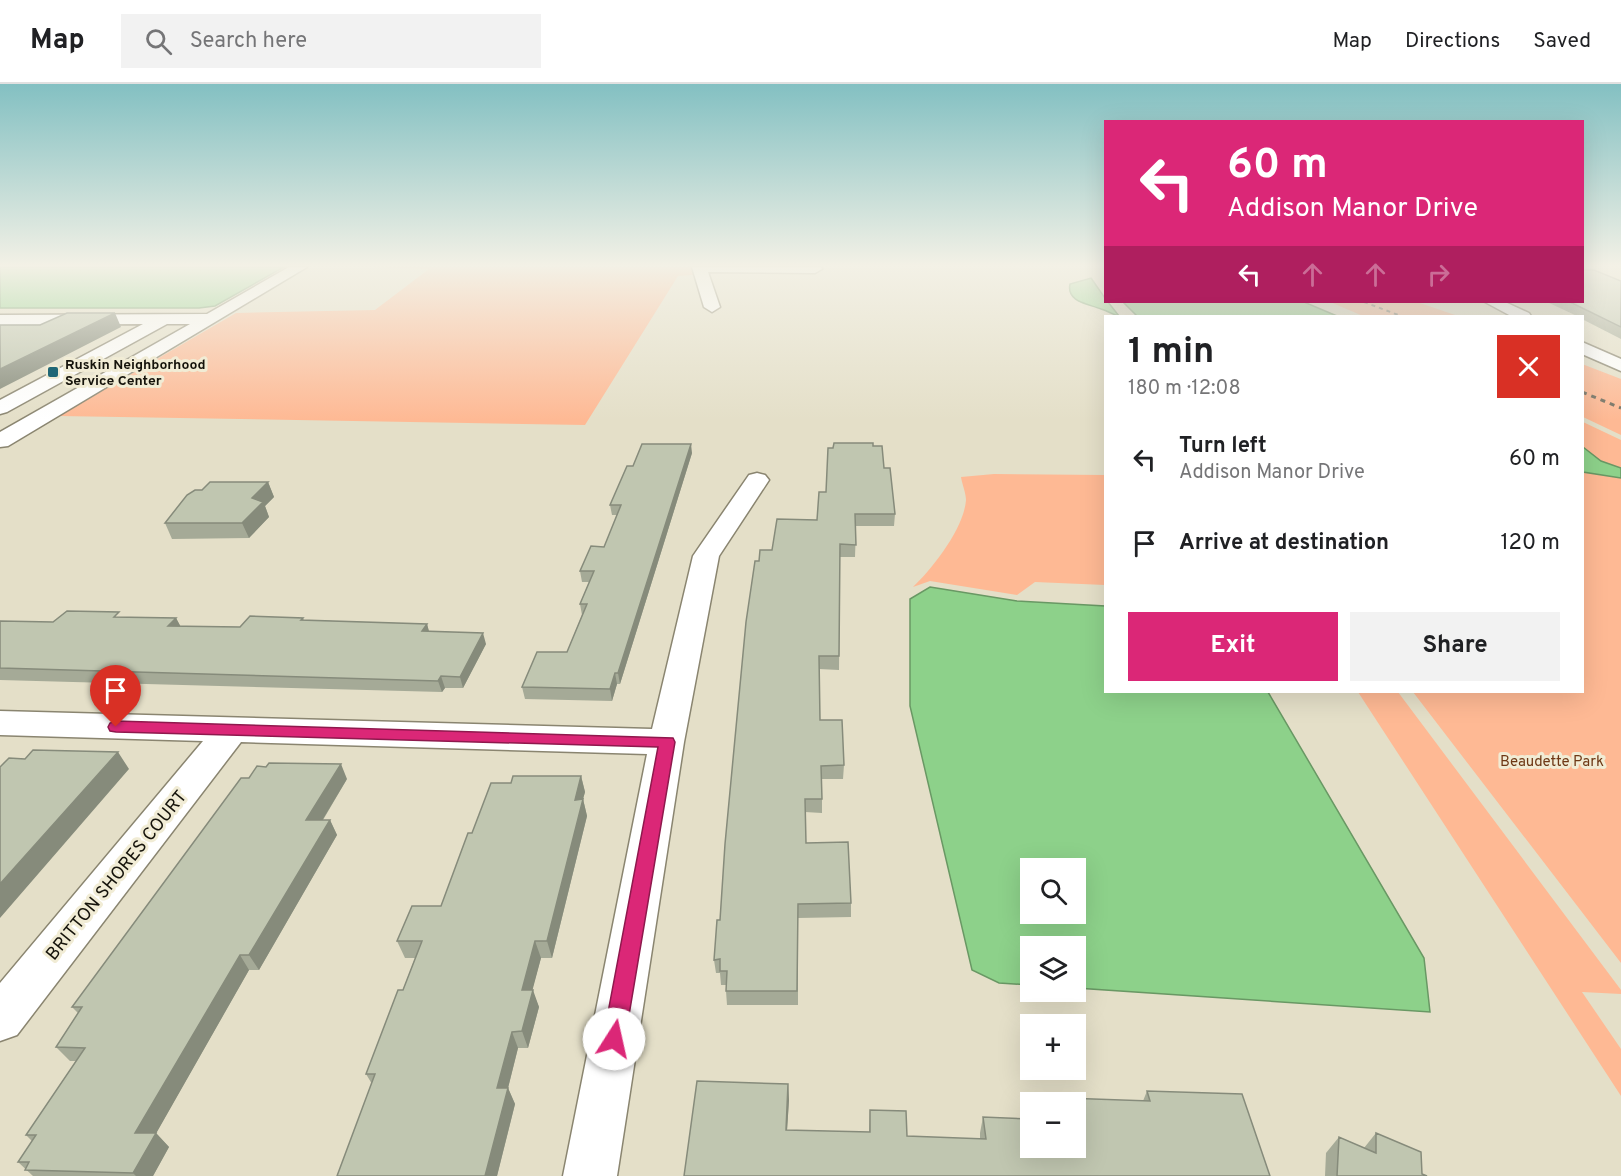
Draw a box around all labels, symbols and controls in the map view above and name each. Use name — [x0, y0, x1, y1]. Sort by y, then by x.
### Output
search box — [121, 14, 541, 68]
text: Map — [30, 23, 85, 59]
icon: search — [142, 25, 175, 58]
text: Search here — [190, 28, 307, 55]
text: Map — [1332, 28, 1372, 55]
text: Directions — [1405, 28, 1500, 55]
text: Saved — [1533, 28, 1591, 55]
text: 60 m — [1227, 140, 1328, 193]
icon: left — [1128, 144, 1206, 222]
text: Addison Manor Drive — [1227, 192, 1478, 226]
icon: left — [1233, 258, 1266, 291]
icon: ahead — [1296, 258, 1329, 291]
icon: ahead — [1359, 258, 1392, 291]
icon: right — [1422, 258, 1455, 291]
text: 1 min — [1128, 330, 1214, 376]
button: close — [1497, 335, 1560, 398]
place label: Ruskin Neighborhood Service Center — [65, 357, 206, 390]
marker: Ruskin Neighborhood Service Center — [46, 365, 60, 379]
text: 180 m · 12:08 — [1128, 376, 1241, 402]
text: Turn left — [1179, 433, 1267, 460]
icon: left — [1128, 443, 1161, 476]
text: 60 m — [1509, 446, 1560, 473]
text: Addison Manor Drive — [1179, 460, 1365, 486]
icon: arrive — [1128, 527, 1161, 560]
text: Arrive at destination — [1179, 530, 1389, 557]
text: 120 m — [1500, 530, 1560, 557]
button: Exit — [1128, 612, 1338, 681]
button: Share — [1350, 612, 1560, 681]
pin — [90, 665, 141, 727]
icon: arrive — [99, 674, 132, 707]
park label: Beaudette Park — [1500, 753, 1604, 772]
street label: BRITTON SHORES COURT — [42, 786, 193, 966]
map controls — [1020, 858, 1086, 1158]
button: search — [1020, 858, 1086, 924]
button: layers — [1020, 936, 1086, 1002]
position arrow — [582, 1007, 646, 1071]
button: + — [1020, 1014, 1086, 1080]
button: − — [1020, 1092, 1086, 1158]

